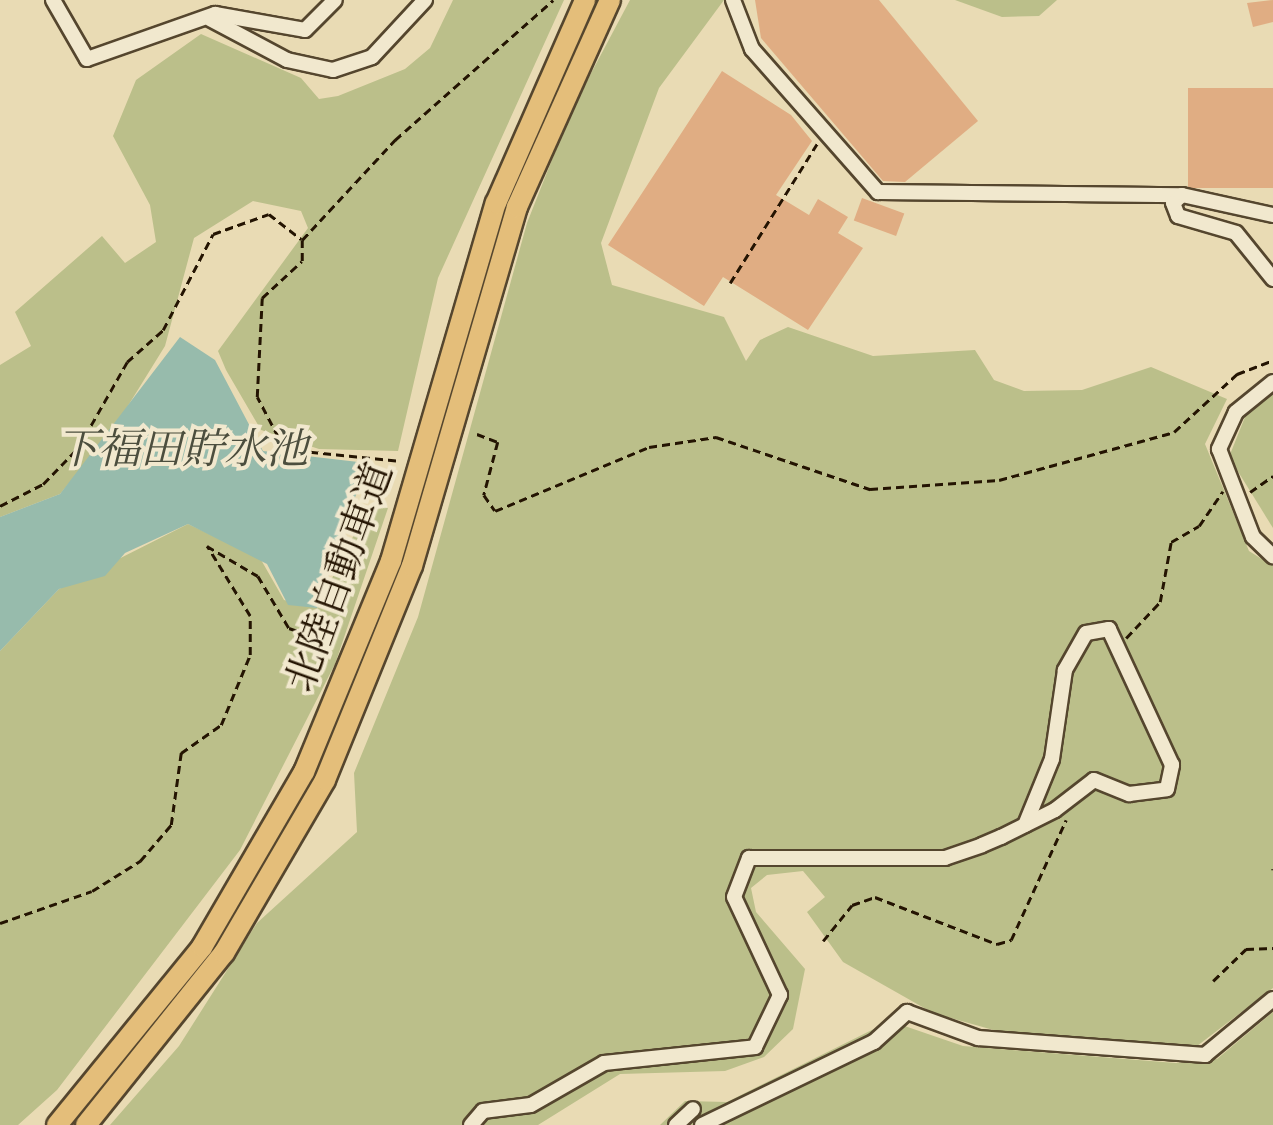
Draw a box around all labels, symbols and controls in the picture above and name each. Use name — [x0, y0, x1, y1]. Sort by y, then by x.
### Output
water label: 下福田貯水池 — [56, 427, 308, 477]
street label: 北陸自動車道 — [278, 457, 406, 699]

